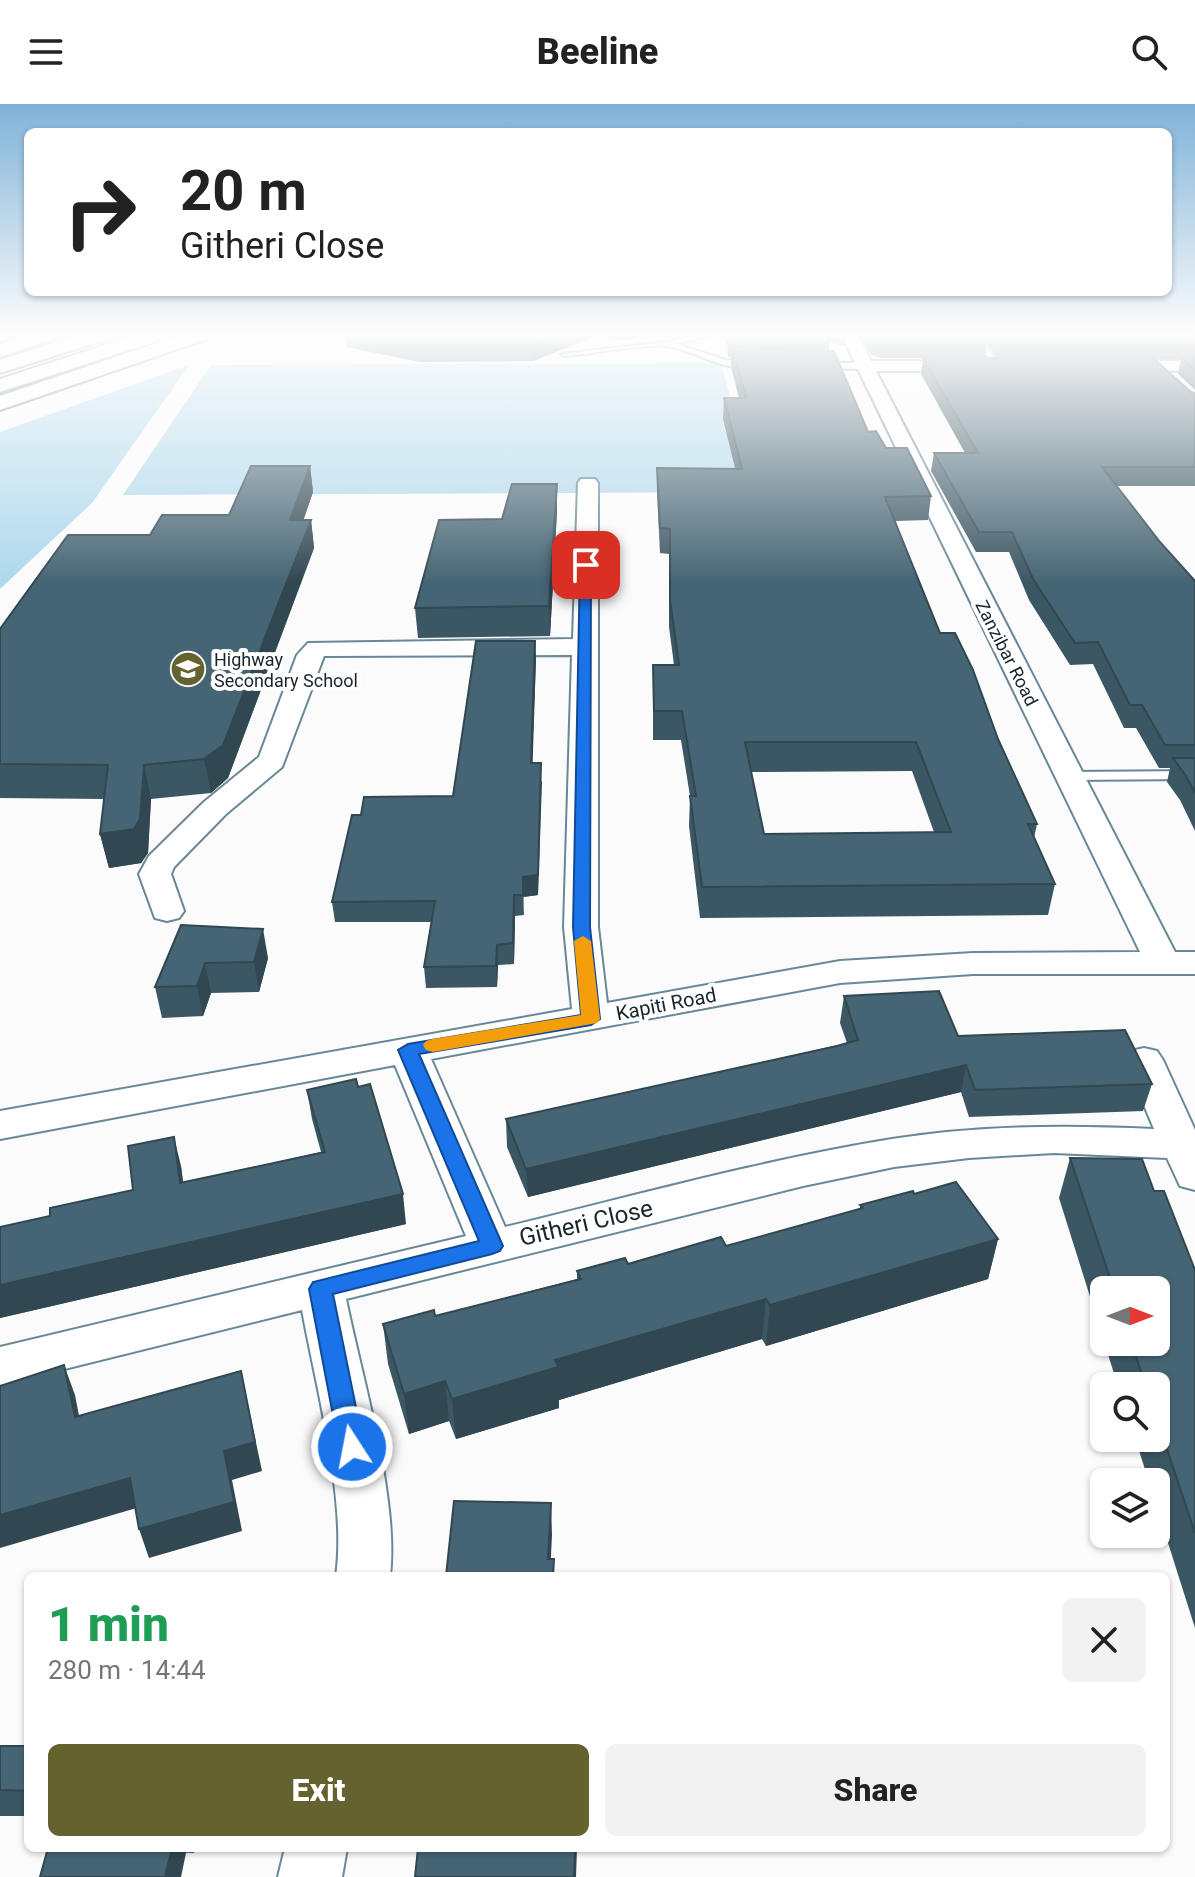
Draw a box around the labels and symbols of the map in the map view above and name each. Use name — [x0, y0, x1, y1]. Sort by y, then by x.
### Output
pin — [552, 531, 620, 599]
street label: Zanzibar Road — [971, 597, 1043, 709]
place label: Highway Secondary School — [214, 649, 358, 691]
school or university icon: Highway Secondary School — [169, 650, 207, 688]
street label: Kapiti Road — [614, 983, 718, 1025]
street label: Githeri Close — [517, 1194, 655, 1252]
north arrow — [1090, 1276, 1170, 1356]
position arrow — [310, 1405, 394, 1489]

